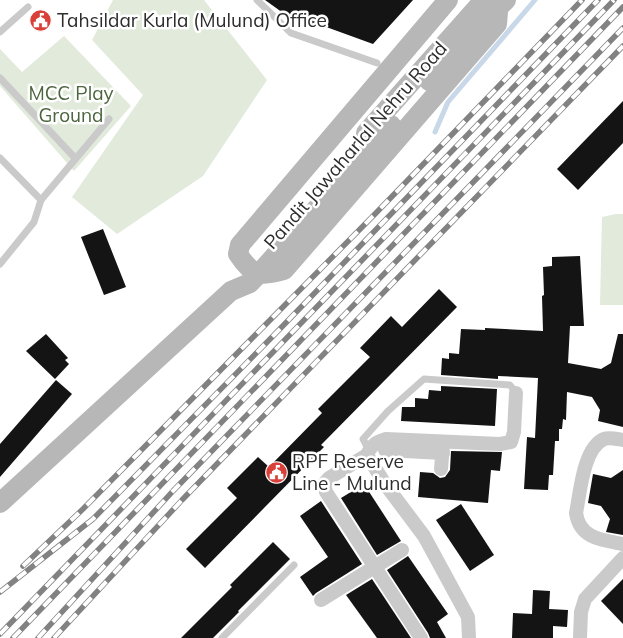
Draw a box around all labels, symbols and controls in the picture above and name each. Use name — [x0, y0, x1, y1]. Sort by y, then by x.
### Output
public building icon: Tahsildar Kurla (Mulund) Office — [29, 8, 53, 32]
place label: Tahsildar Kurla (Mulund) Office — [57, 8, 327, 32]
street label: Pandit Jawaharlal Nehru Road — [258, 36, 452, 254]
park label: MCC Play Ground — [28, 81, 114, 127]
place label: RPF Reserve Line - Mulund — [292, 449, 412, 495]
public building icon: RPF Reserve Line - Mulund — [264, 460, 288, 484]

